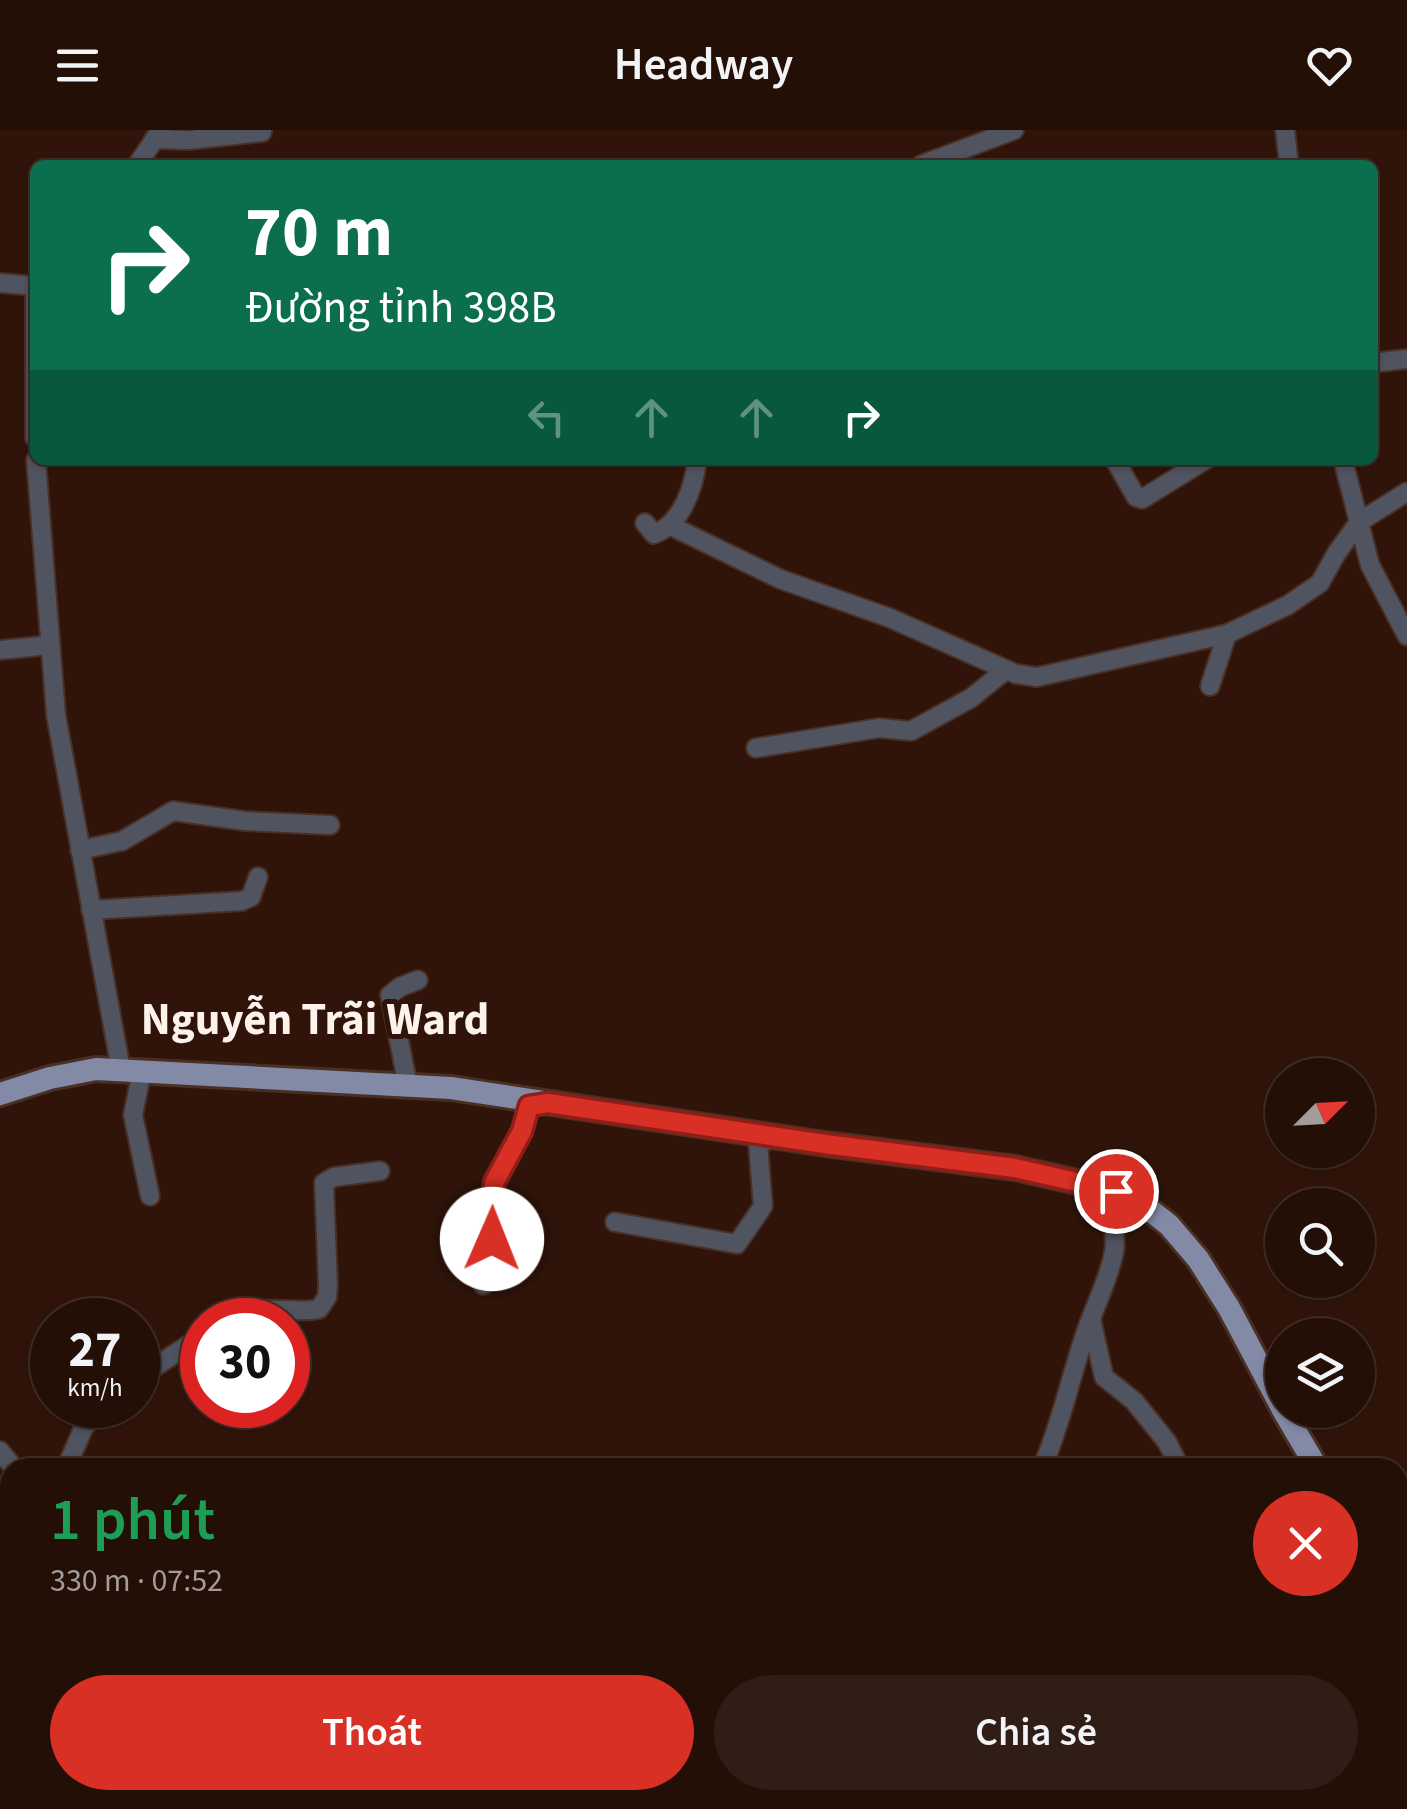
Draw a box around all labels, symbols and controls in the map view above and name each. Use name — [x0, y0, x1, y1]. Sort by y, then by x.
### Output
text: Headway — [614, 33, 793, 97]
icon: menu — [50, 38, 105, 93]
icon: heart — [1302, 38, 1357, 93]
text: 70 m — [245, 183, 393, 283]
icon: right — [80, 200, 210, 330]
text: Đường tỉnh 398B — [245, 276, 557, 340]
icon: left — [519, 390, 574, 445]
icon: ahead — [624, 390, 679, 445]
icon: ahead — [729, 390, 784, 445]
icon: right — [834, 390, 889, 445]
district label: Nguyễn Trãi Ward — [141, 988, 489, 1052]
north arrow — [1265, 1058, 1375, 1168]
map controls — [1265, 1058, 1375, 1428]
pin — [1074, 1149, 1159, 1234]
icon: arrive — [1089, 1164, 1144, 1219]
position arrow — [440, 1187, 544, 1291]
button: search — [1265, 1188, 1375, 1298]
speed limit sign: 30 — [180, 1298, 310, 1428]
text: 27 — [69, 1315, 121, 1386]
button: layers — [1265, 1318, 1375, 1428]
text: km/h — [67, 1370, 123, 1406]
text: 1 phút — [50, 1478, 215, 1563]
button: close — [1253, 1491, 1358, 1596]
text: 330 m · 07:52 — [50, 1558, 223, 1604]
button: Thoát — [50, 1675, 694, 1790]
button: Chia sẻ — [714, 1675, 1358, 1790]

